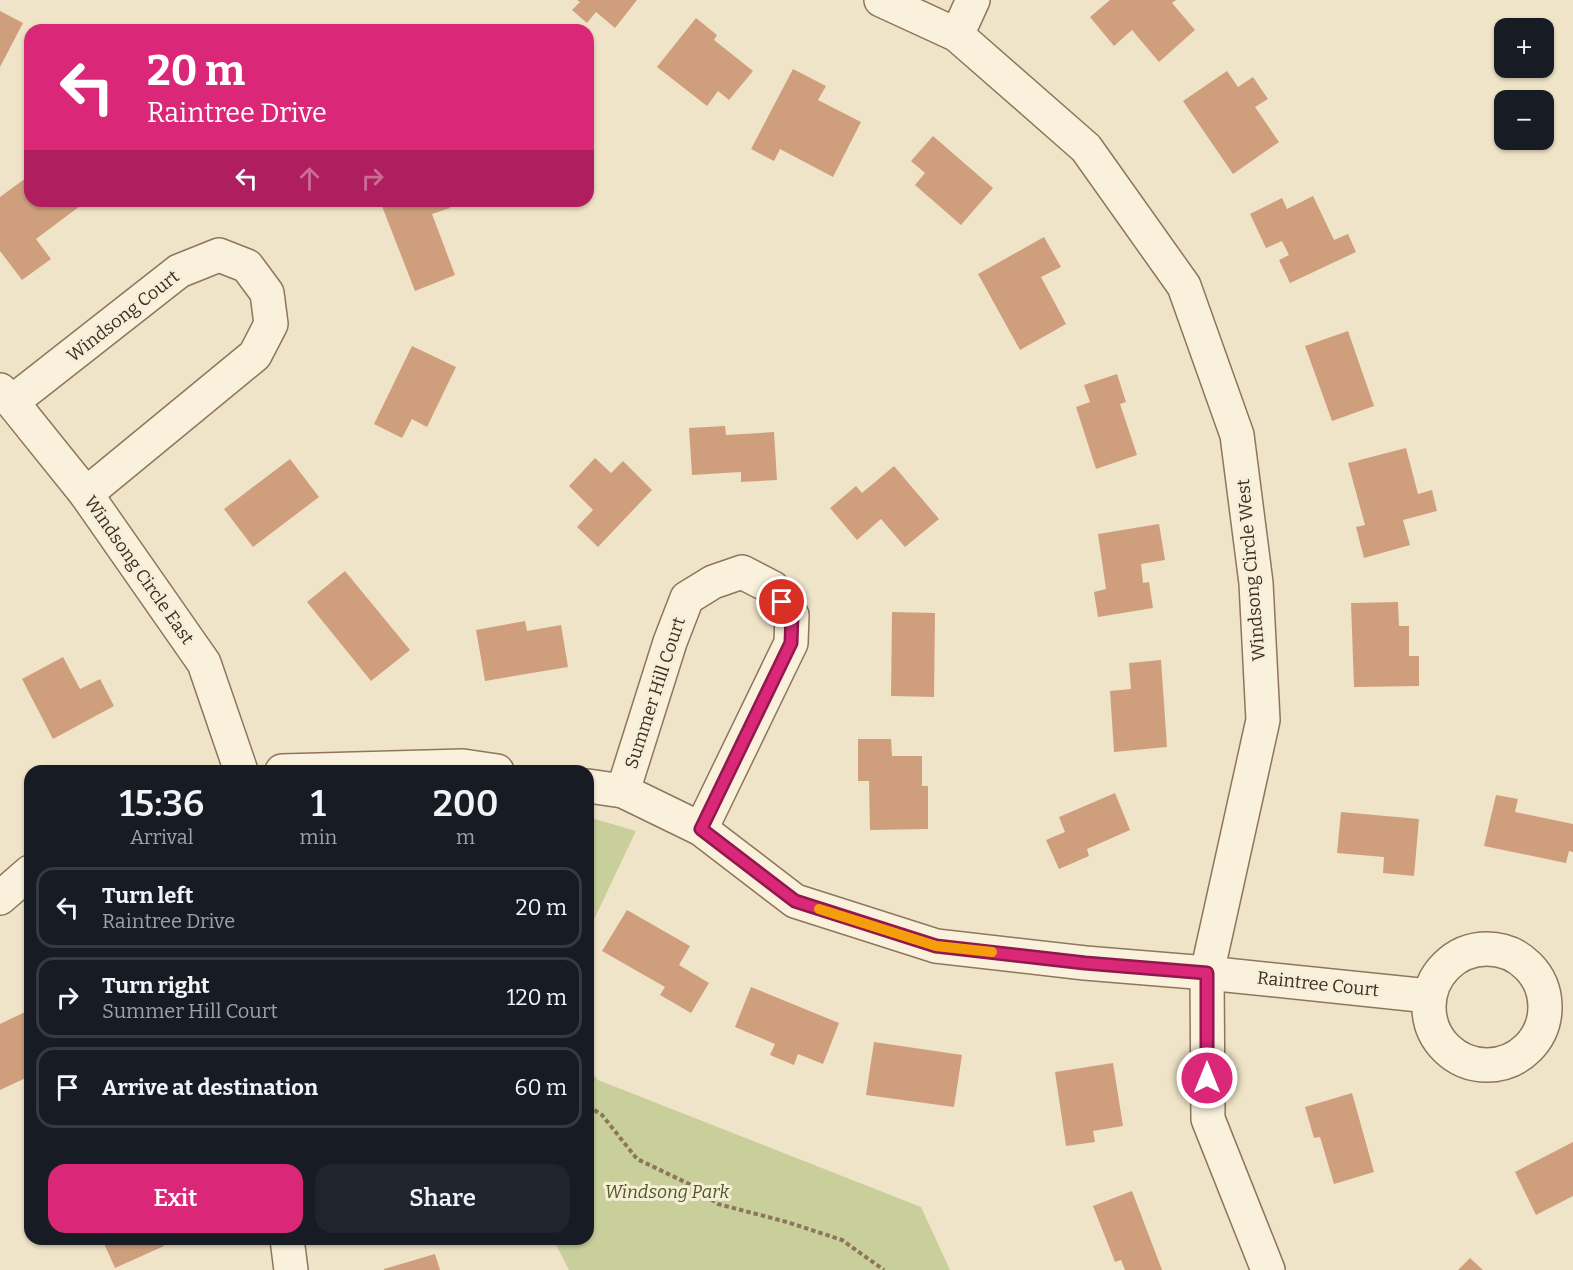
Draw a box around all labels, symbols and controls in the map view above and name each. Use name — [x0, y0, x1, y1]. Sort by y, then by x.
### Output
map controls — [1494, 18, 1554, 150]
button: + — [1494, 18, 1554, 78]
text: 20 m — [147, 46, 245, 96]
icon: left — [48, 48, 126, 126]
button: − — [1494, 90, 1554, 150]
text: Raintree Drive — [147, 97, 327, 129]
icon: left — [230, 162, 263, 195]
icon: ahead — [293, 162, 326, 195]
icon: right — [356, 162, 389, 195]
street label: Windsong Court — [63, 265, 184, 367]
street label: Windsong Circle West — [1232, 478, 1270, 662]
street label: Windsong Circle East — [79, 491, 199, 649]
pin — [756, 576, 807, 627]
icon: arrive — [765, 585, 798, 618]
street label: Summer Hill Court — [620, 614, 690, 772]
text: 15:36 — [119, 782, 204, 826]
text: 1 — [311, 782, 326, 826]
text: 200 — [433, 782, 499, 826]
text: Arrival — [130, 825, 193, 849]
text: min — [300, 825, 337, 849]
text: m — [456, 825, 475, 849]
text: Turn left — [102, 882, 194, 909]
icon: left — [51, 891, 84, 924]
text: 20 m — [516, 894, 567, 921]
text: Raintree Drive — [102, 909, 235, 933]
street label: Raintree Court — [1256, 967, 1381, 1001]
text: Turn right — [102, 972, 210, 999]
icon: right — [51, 981, 84, 1014]
text: 120 m — [507, 984, 567, 1011]
text: Summer Hill Court — [102, 999, 278, 1023]
position arrow — [1175, 1046, 1239, 1110]
icon: arrive — [51, 1071, 84, 1104]
text: Arrive at destination — [102, 1074, 318, 1101]
text: 60 m — [515, 1074, 567, 1101]
button: Exit — [48, 1164, 303, 1233]
button: Share — [315, 1164, 570, 1233]
park label: Windsong Park — [605, 1181, 729, 1203]

